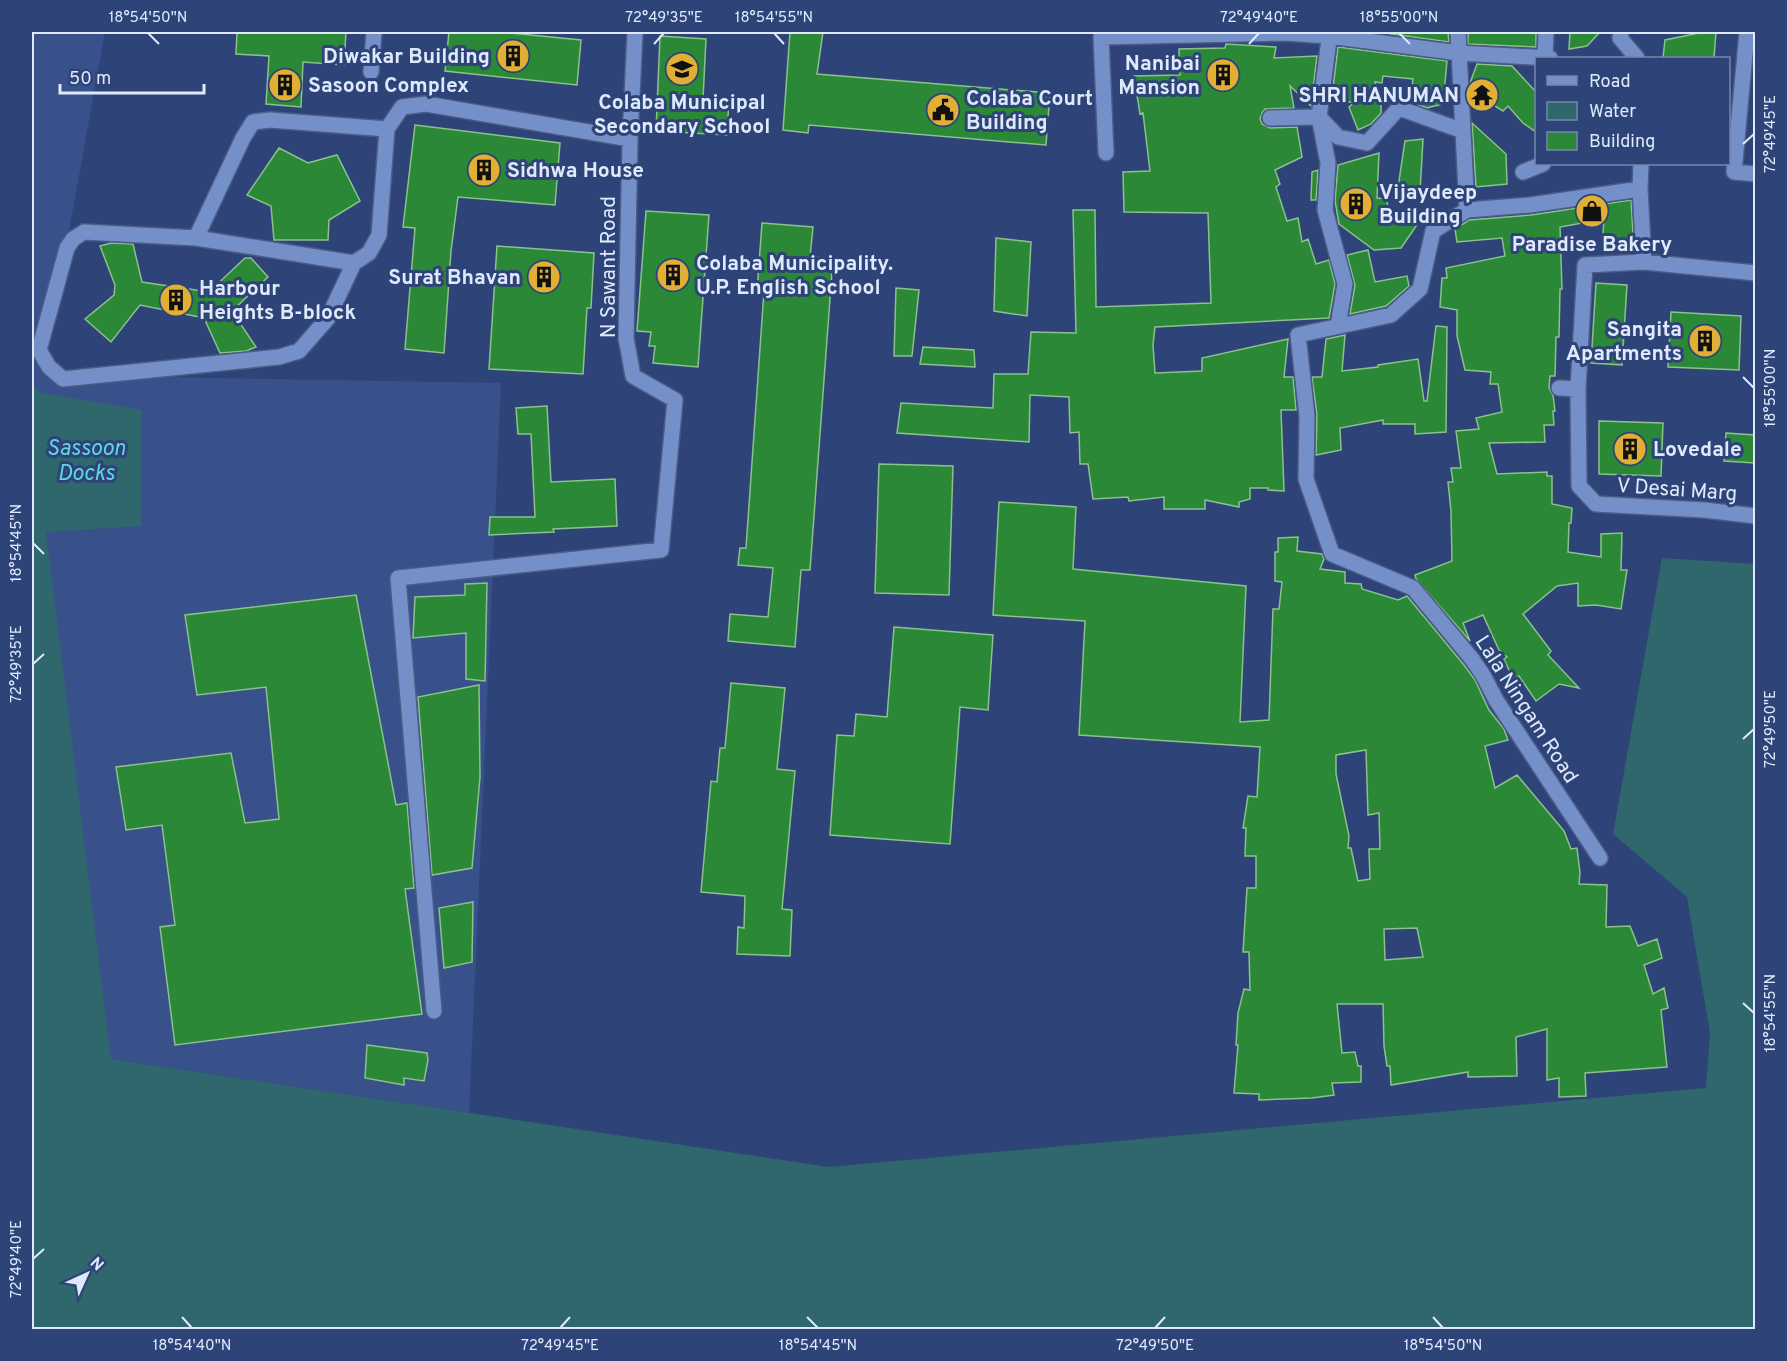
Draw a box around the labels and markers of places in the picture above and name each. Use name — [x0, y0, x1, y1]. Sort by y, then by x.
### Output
building icon: Diwakar Building — [495, 38, 531, 74]
place label: Diwakar Building — [323, 44, 490, 71]
school or university icon: Colaba Municipal Secondary School — [664, 51, 700, 87]
place label: Nanibai Mansion — [1118, 51, 1200, 102]
building icon: Nanibai Mansion — [1205, 57, 1241, 93]
building icon: Sasoon Complex — [267, 67, 303, 103]
place label: Sasoon Complex — [308, 73, 469, 100]
temple icon: SHRI HANUMAN — [1464, 77, 1500, 113]
place label: SHRI HANUMAN — [1299, 83, 1459, 110]
place label: Colaba Court Building — [966, 86, 1093, 137]
place label: Colaba Municipal Secondary School — [594, 90, 770, 141]
public building icon: Colaba Court Building — [925, 92, 961, 128]
building icon: Sidhwa House — [466, 152, 502, 188]
place label: Sidhwa House — [507, 158, 644, 185]
place label: Vijaydeep Building — [1379, 180, 1477, 231]
building icon: Vijaydeep Building — [1338, 186, 1374, 222]
shop icon: Paradise Bakery — [1574, 193, 1610, 229]
place label: Paradise Bakery — [1512, 232, 1672, 259]
place label: Colaba Municipality. U.P. English School — [696, 251, 893, 302]
building icon: Colaba Municipality. U.P. English School — [655, 257, 691, 293]
building icon: Surat Bhavan — [526, 259, 562, 295]
place label: Surat Bhavan — [388, 265, 521, 292]
place label: Harbour Heights B-block — [199, 276, 356, 327]
building icon: Harbour Heights B-block — [158, 282, 194, 318]
place label: Sangita Apartments — [1566, 317, 1682, 368]
building icon: Sangita Apartments — [1687, 323, 1723, 359]
building icon: Lovedale — [1612, 431, 1648, 467]
place label: Lovedale — [1653, 437, 1742, 464]

